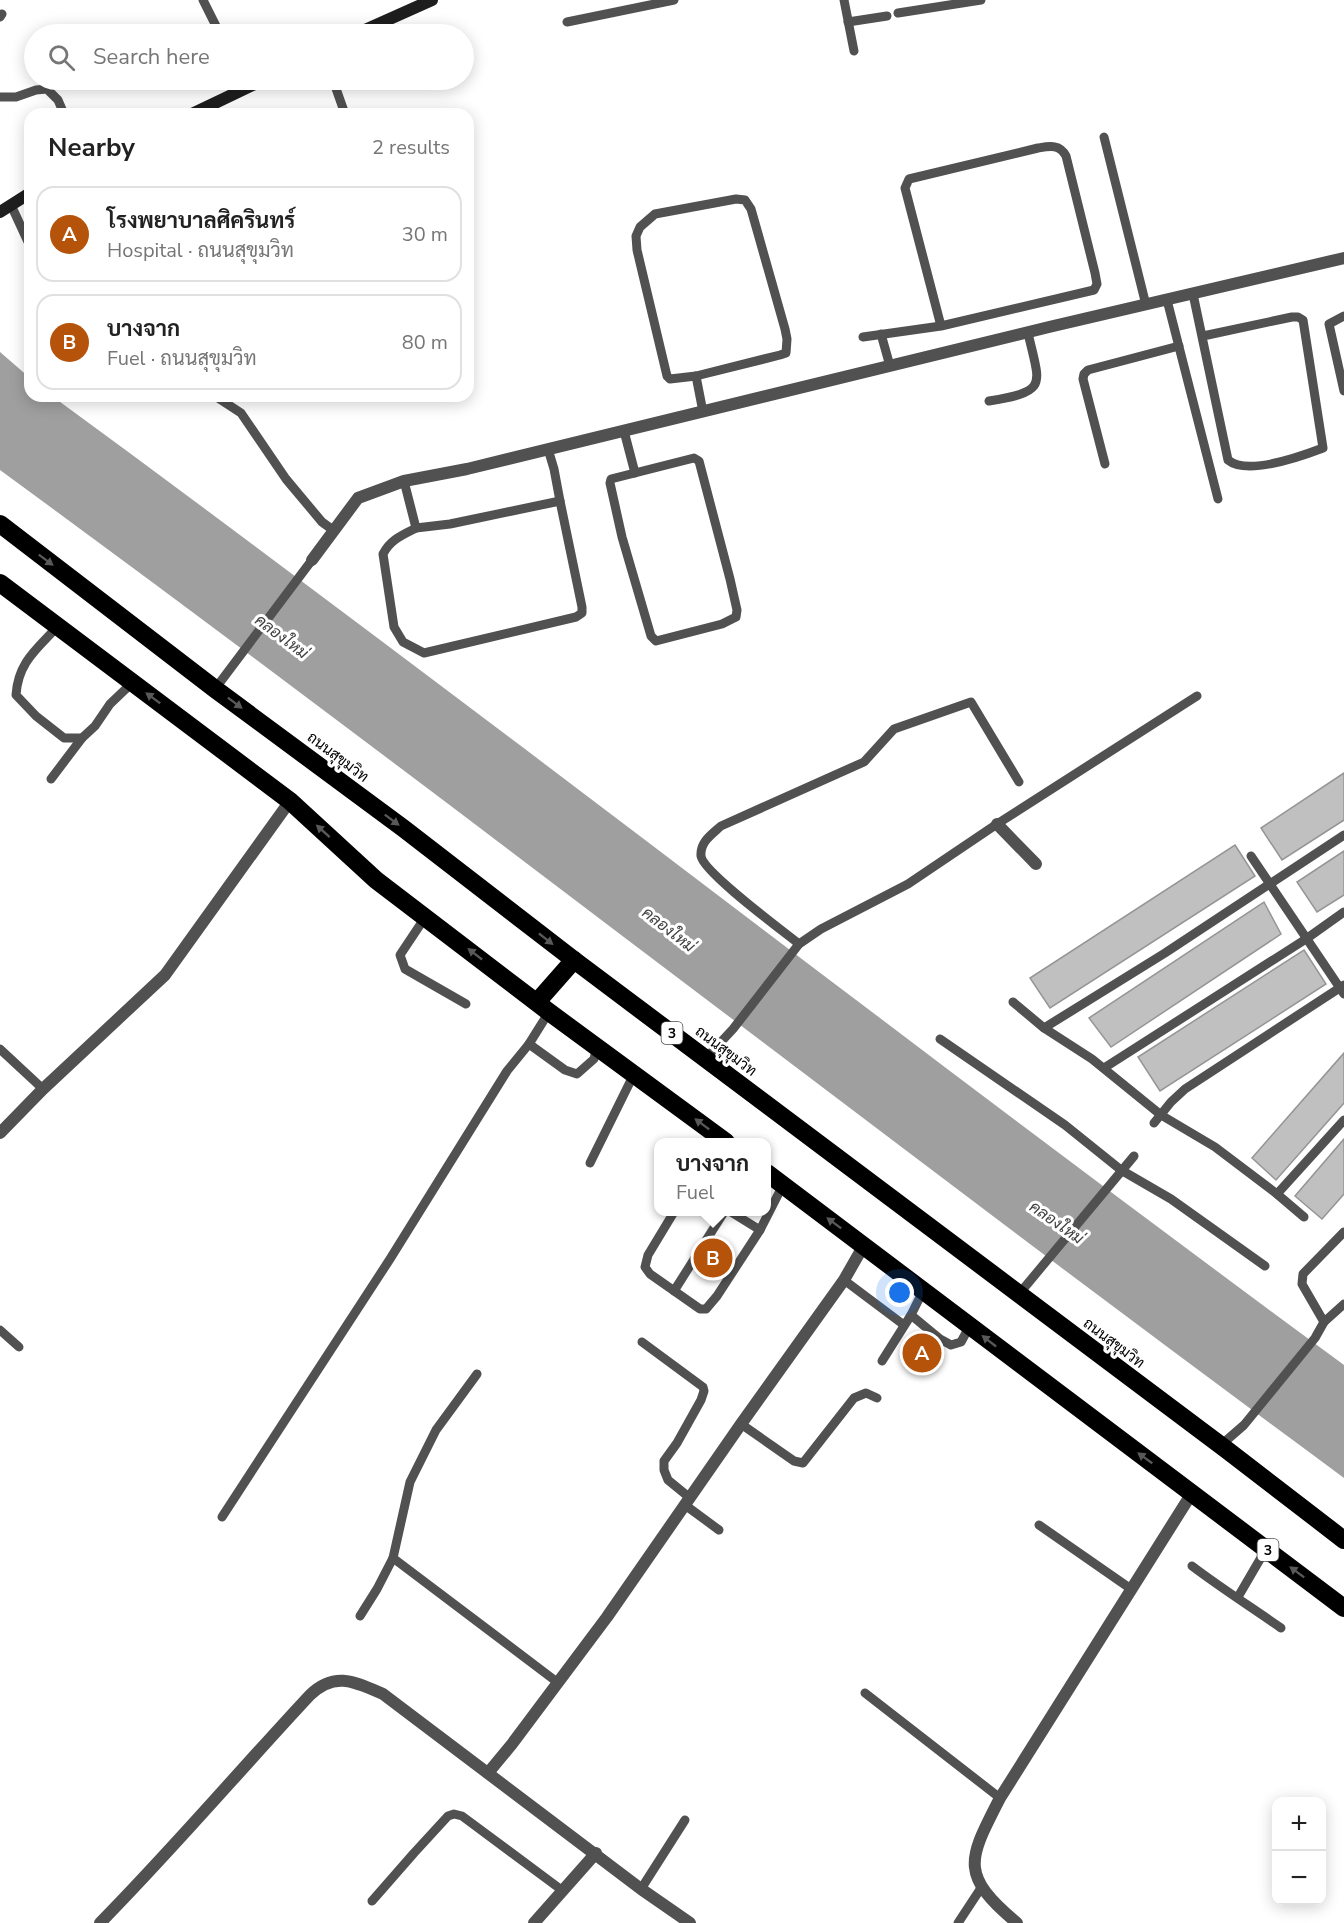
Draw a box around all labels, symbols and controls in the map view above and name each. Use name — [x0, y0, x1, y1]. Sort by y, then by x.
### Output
search box — [24, 24, 474, 90]
icon: search — [45, 41, 78, 74]
text: Search here — [93, 42, 210, 72]
text: Nearby — [48, 130, 135, 165]
text: 2 results — [372, 134, 450, 161]
text: โรงพยาบาลศิครินทร์ — [107, 206, 295, 236]
text: A — [62, 221, 77, 248]
text: 30 m — [402, 221, 448, 248]
text: Hospital · ถนนสุขุมวิท — [107, 237, 294, 264]
text: บางจาก — [107, 314, 180, 344]
text: B — [63, 329, 76, 356]
text: 80 m — [402, 329, 448, 356]
text: Fuel · ถนนสุขุมวิท — [107, 345, 257, 372]
one-way arrow — [39, 554, 54, 566]
water label: คลองใหม่ — [250, 609, 314, 665]
one-way arrow — [145, 692, 161, 705]
one-way arrow — [227, 697, 243, 710]
street label: ถนนสุขุมวิท — [303, 727, 373, 788]
one-way arrow — [384, 813, 399, 825]
one-way arrow — [316, 825, 331, 838]
water label: คลองใหม่ — [637, 901, 701, 958]
one-way arrow — [538, 932, 554, 945]
one-way arrow — [467, 948, 482, 960]
street label: ถนนสุขุมวิท — [691, 1021, 761, 1082]
road number: 3 — [662, 1022, 682, 1044]
one-way arrow — [694, 1118, 710, 1131]
popup — [654, 1138, 771, 1216]
text: บางจาก — [676, 1149, 749, 1179]
text: Fuel — [676, 1179, 714, 1206]
water label: คลองใหม่ — [1025, 1195, 1089, 1250]
one-way arrow — [826, 1217, 842, 1229]
pin: B — [694, 1236, 732, 1280]
your location — [885, 1278, 914, 1307]
street label: ถนนสุขุมวิท — [1079, 1313, 1149, 1374]
pin: A — [902, 1330, 942, 1376]
one-way arrow — [982, 1335, 997, 1347]
one-way arrow — [1138, 1452, 1154, 1464]
road number: 3 — [1258, 1539, 1278, 1561]
one-way arrow — [1290, 1567, 1305, 1579]
map controls — [1272, 1797, 1326, 1905]
button: + — [1272, 1797, 1326, 1851]
button: − — [1272, 1851, 1326, 1905]

